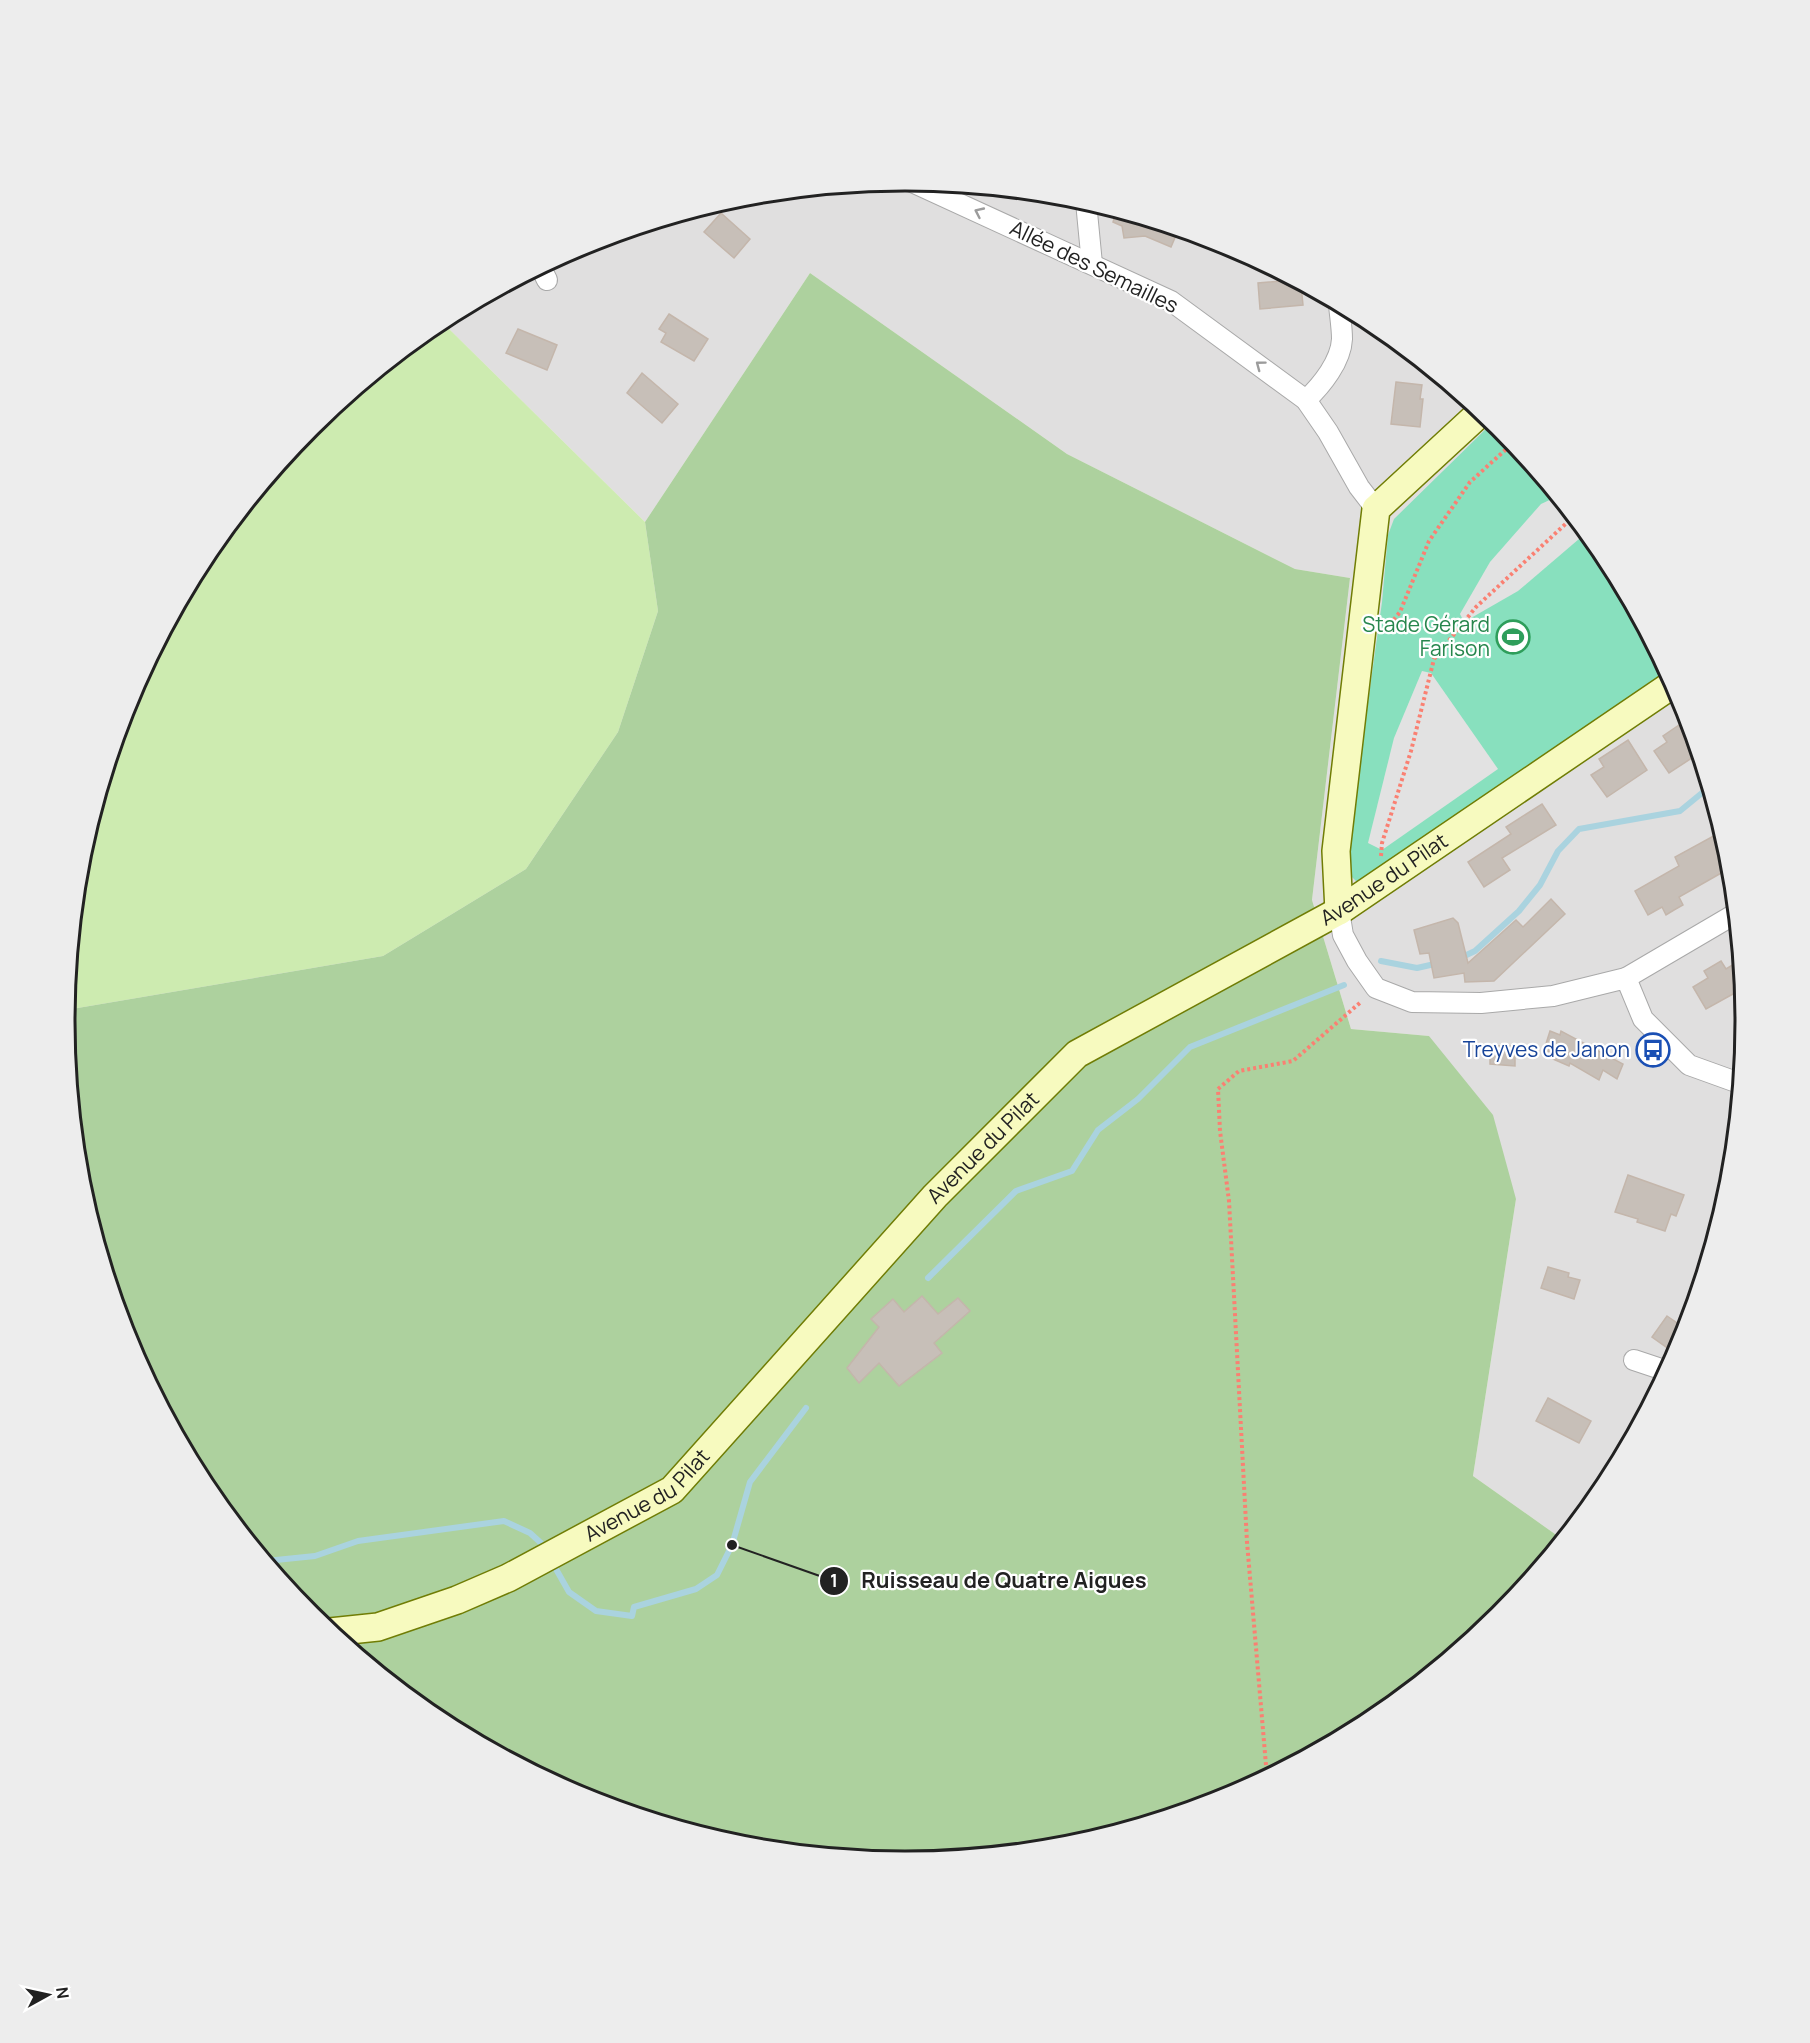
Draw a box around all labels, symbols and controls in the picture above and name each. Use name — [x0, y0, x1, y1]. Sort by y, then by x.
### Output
one-way arrow — [974, 208, 985, 220]
street label: Allée des Semailles — [1006, 213, 1183, 319]
one-way arrow — [1255, 361, 1266, 372]
place label: Stade Gérard Farison — [1362, 610, 1490, 662]
sports icon: Stade Gérard Farison — [1495, 619, 1531, 655]
street label: Avenue du Pilat — [1315, 826, 1453, 932]
bus stop icon: Treyves de Janon — [1635, 1032, 1671, 1068]
place label: Treyves de Janon — [1463, 1035, 1630, 1063]
street label: Avenue du Pilat — [920, 1085, 1045, 1209]
street label: Avenue du Pilat — [579, 1442, 715, 1547]
callout: Ruisseau de Quatre Aigues — [819, 1561, 1158, 1601]
text: Ruisseau de Quatre Aigues — [861, 1565, 1147, 1595]
text: 1 — [830, 1568, 838, 1592]
north arrow — [18, 1965, 78, 2025]
text: N — [51, 1986, 75, 2000]

